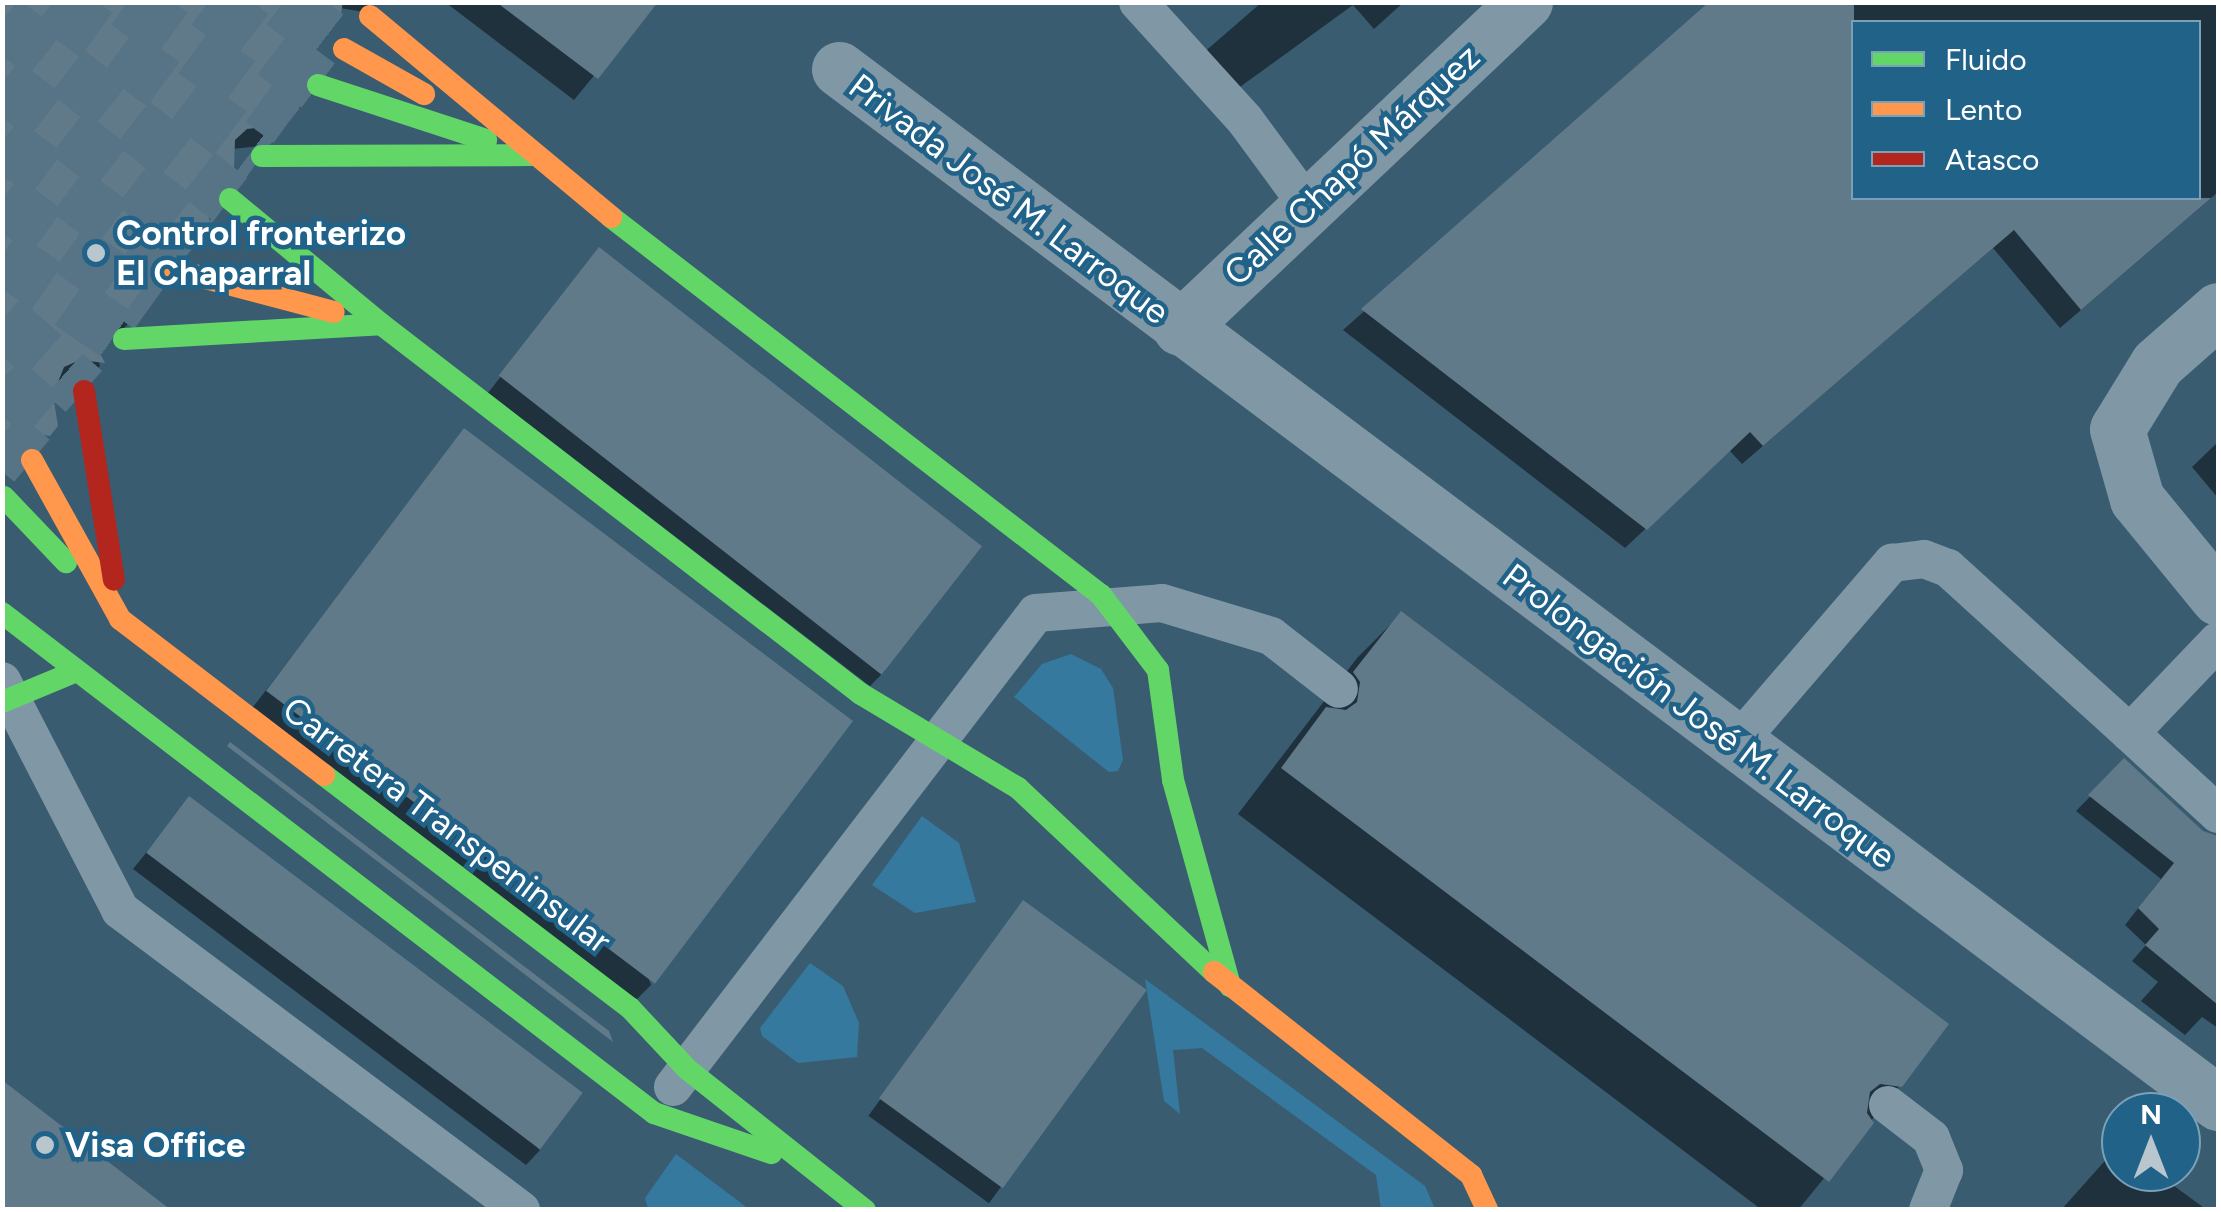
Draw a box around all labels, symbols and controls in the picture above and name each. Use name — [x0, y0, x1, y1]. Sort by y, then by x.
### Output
legend — [1851, 20, 2201, 200]
street label: Calle Chapó Márquez — [1216, 36, 1488, 294]
text: Fluido — [1945, 41, 2027, 78]
street label: Privada José M. Larroque — [841, 65, 1177, 333]
text: Lento — [1945, 91, 2022, 128]
text: Atasco — [1945, 141, 2040, 178]
place label: Control fronterizo El Chaparral — [116, 212, 406, 294]
marker: Control fronterizo El Chaparral — [85, 242, 107, 264]
street label: Prolongación José M. Larroque — [1494, 555, 1904, 877]
street label: Carretera Transpeninsular — [275, 688, 619, 962]
north arrow — [2101, 1092, 2201, 1192]
text: N — [2140, 1097, 2162, 1131]
place label: Visa Office — [65, 1124, 245, 1166]
marker: Visa Office — [34, 1134, 56, 1156]

